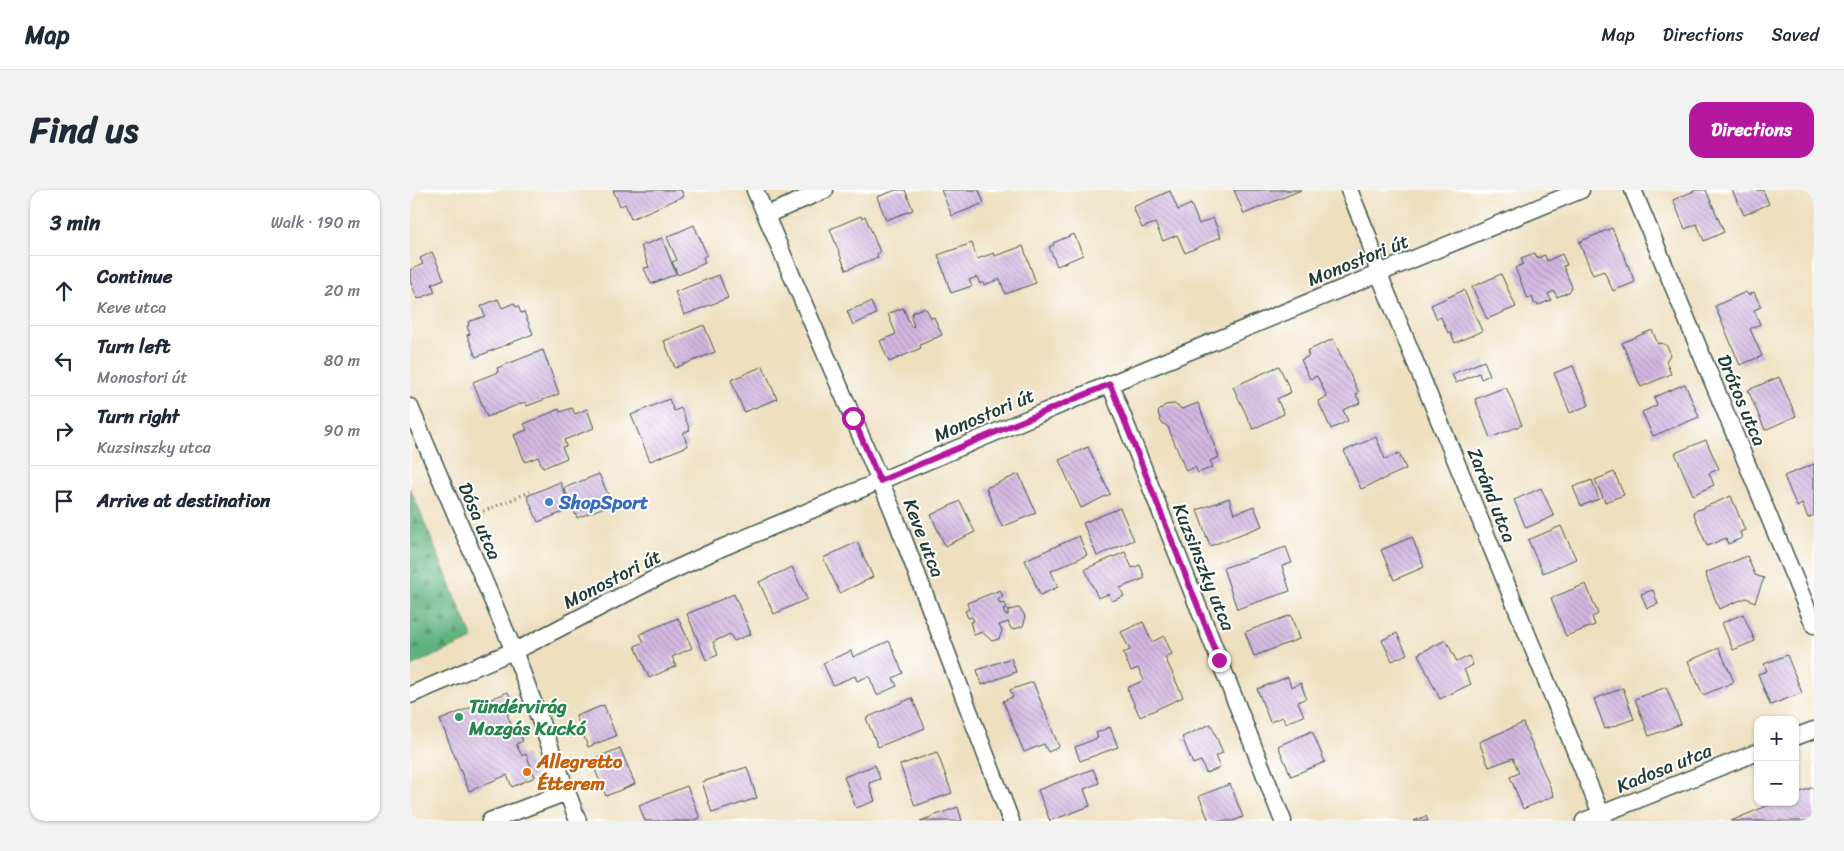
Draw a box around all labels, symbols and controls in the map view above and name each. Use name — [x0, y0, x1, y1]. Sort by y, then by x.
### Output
text: Map — [25, 14, 69, 56]
text: Map — [1602, 19, 1635, 51]
text: Directions — [1663, 19, 1744, 51]
text: Saved — [1772, 19, 1819, 51]
text: Find us — [30, 99, 138, 161]
button: Directions — [1689, 102, 1814, 158]
text: 3 min — [50, 204, 100, 242]
text: Walk · 190 m — [271, 208, 360, 237]
street label: Monostori út — [1302, 225, 1414, 295]
text: Continue — [97, 260, 173, 293]
text: 20 m — [324, 276, 360, 305]
icon: ahead — [50, 277, 78, 305]
text: Keve utca — [97, 293, 166, 322]
text: Turn left — [97, 330, 170, 363]
text: 80 m — [324, 346, 360, 375]
icon: left — [50, 347, 78, 375]
street label: Drótos utca — [1708, 349, 1776, 452]
text: Monostori út — [97, 363, 187, 392]
street label: Monostori út — [928, 379, 1040, 451]
text: Turn right — [97, 400, 179, 433]
route start — [842, 407, 865, 430]
text: 90 m — [324, 416, 360, 445]
icon: right — [50, 417, 78, 445]
text: Kuzsinszky utca — [97, 433, 211, 462]
street label: Zaránd utca — [1458, 443, 1526, 548]
street label: Dósa utca — [449, 477, 511, 565]
text: Arrive at destination — [97, 484, 270, 517]
place label: ShopSport — [558, 486, 649, 519]
icon: arrive — [50, 487, 78, 515]
street label: Keve utca — [894, 494, 954, 583]
marker: ShopSport — [543, 496, 555, 508]
street label: Kuzsinszky utca — [1163, 498, 1245, 636]
street label: Monostori út — [557, 540, 667, 618]
route end — [1208, 649, 1231, 672]
place label: Tündérvirág Mozgás Kuckó — [468, 690, 587, 745]
marker: Tündérvirág Mozgás Kuckó — [453, 711, 465, 723]
map controls — [1754, 716, 1799, 806]
button: + — [1754, 716, 1799, 761]
street label: Kadosa utca — [1611, 734, 1717, 802]
place label: Allegretto Étterem — [536, 745, 623, 800]
button: − — [1754, 761, 1799, 806]
marker: Allegretto Étterem — [521, 766, 533, 778]

